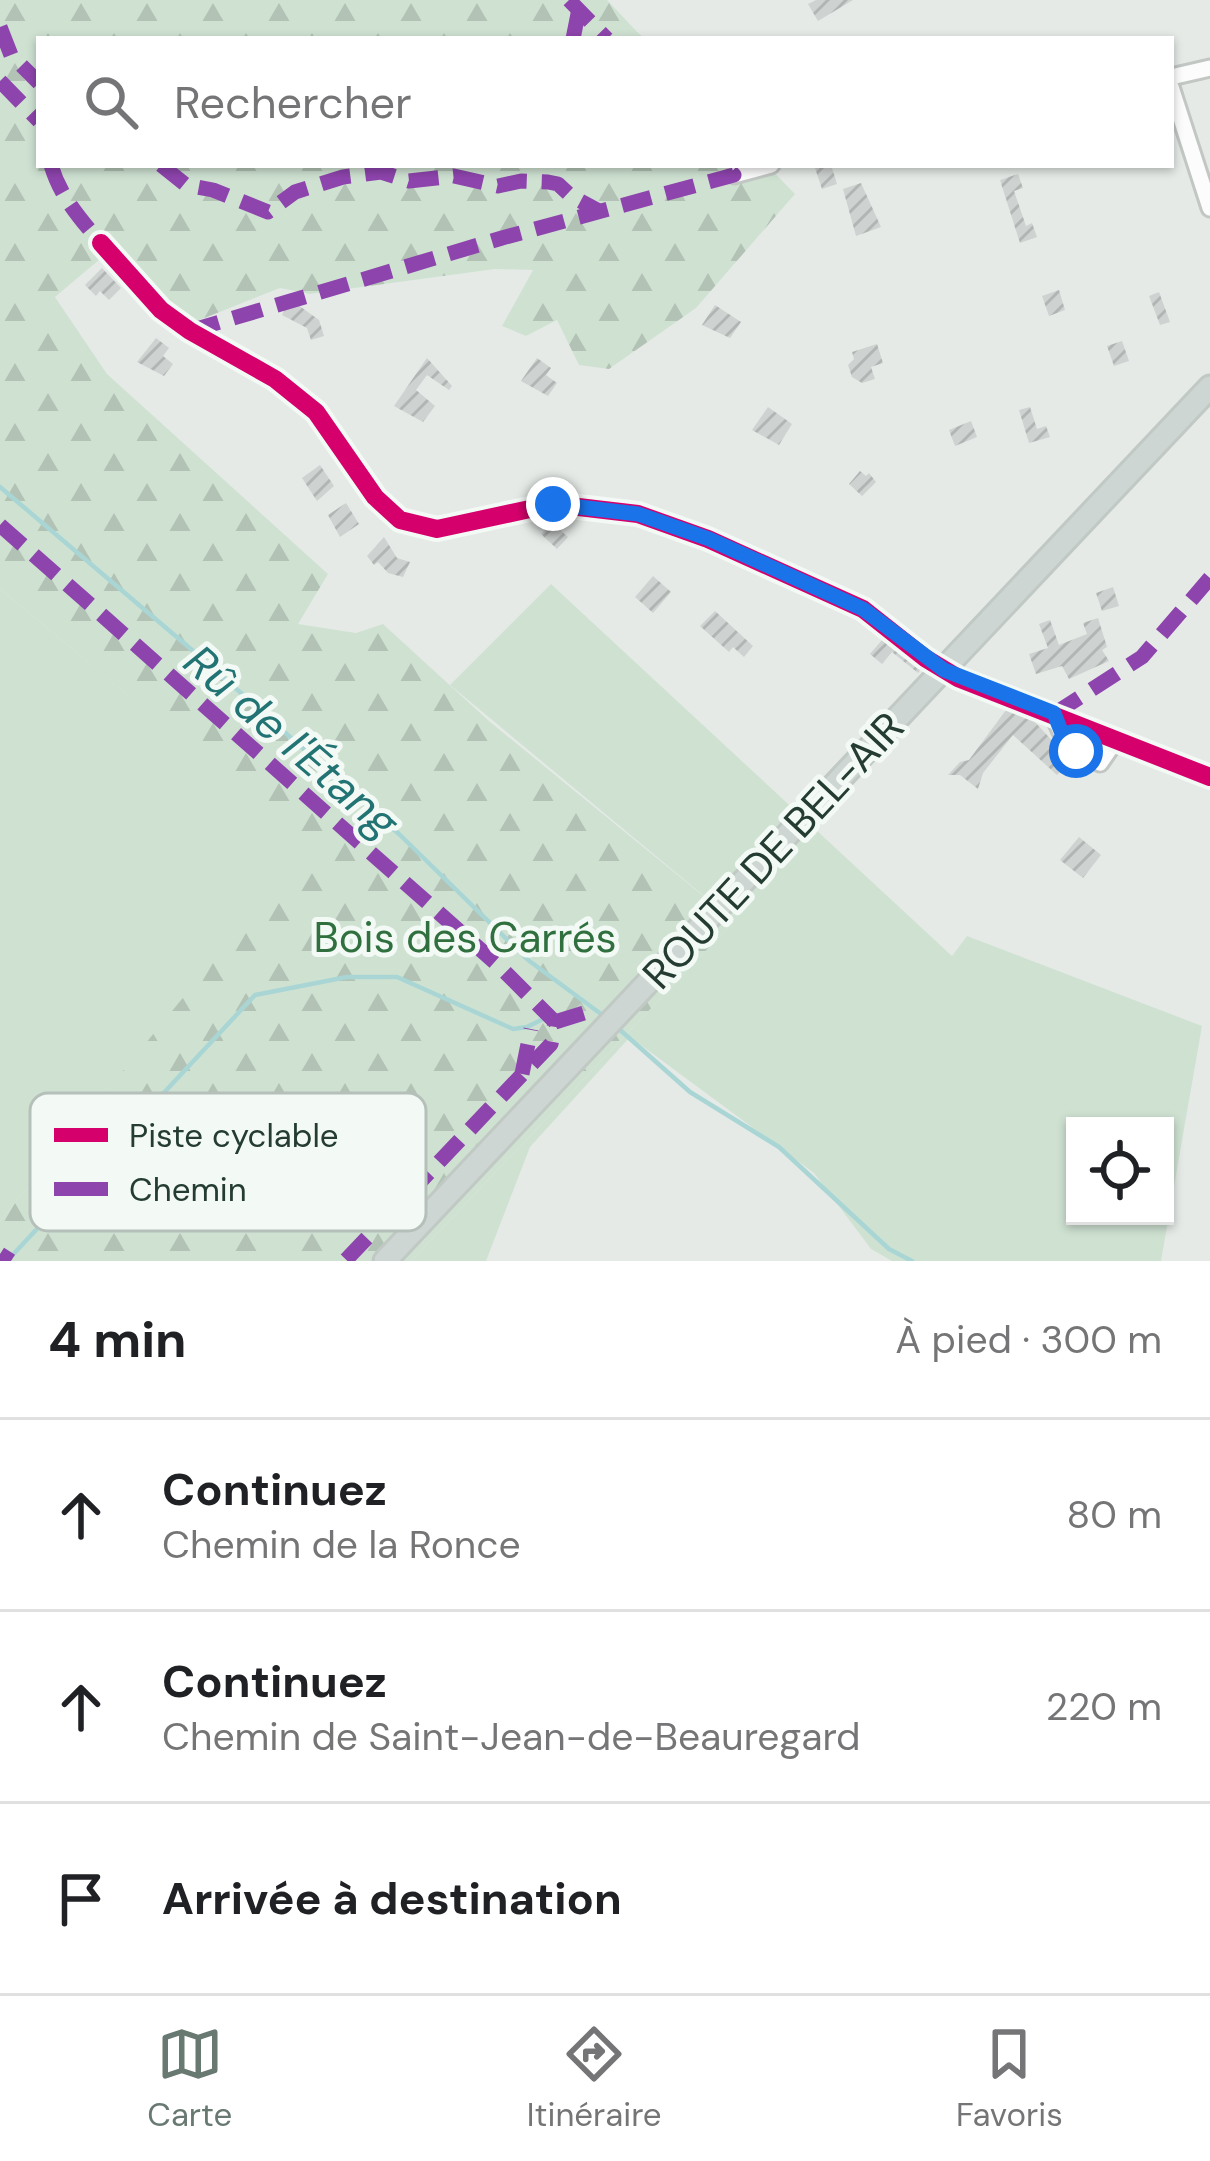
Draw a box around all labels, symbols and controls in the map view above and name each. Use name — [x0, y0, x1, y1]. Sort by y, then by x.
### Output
search box — [36, 36, 1174, 168]
icon: search — [78, 69, 144, 135]
text: Rechercher — [174, 73, 412, 132]
route end — [526, 477, 580, 531]
water label: Rû de l'Étang — [172, 632, 412, 852]
street label: ROUTE DE BEL-AIR — [631, 700, 916, 1001]
route start — [1049, 724, 1103, 778]
park label: Bois des Carrés — [313, 910, 617, 965]
legend — [30, 1093, 426, 1231]
text: Piste cyclable — [129, 1114, 339, 1157]
map controls — [1066, 1117, 1174, 1225]
button: locate — [1066, 1117, 1174, 1225]
text: Chemin — [129, 1168, 247, 1211]
text: 4 min — [48, 1306, 187, 1373]
text: À pied · 300 m — [895, 1314, 1162, 1365]
text: Continuez — [162, 1460, 387, 1519]
icon: ahead — [48, 1482, 114, 1548]
text: 80 m — [1066, 1489, 1162, 1540]
text: Chemin de la Ronce — [162, 1519, 521, 1570]
text: Continuez — [162, 1652, 387, 1711]
icon: ahead — [48, 1674, 114, 1740]
text: 220 m — [1046, 1681, 1162, 1732]
text: Chemin de Saint-Jean-de-Beauregard — [162, 1711, 861, 1762]
icon: arrive — [48, 1866, 114, 1932]
text: Arrivée à destination — [162, 1869, 622, 1928]
tab: Carte — [147, 2021, 232, 2136]
tab: Itinéraire — [527, 2021, 662, 2136]
tab: Favoris — [956, 2021, 1063, 2136]

